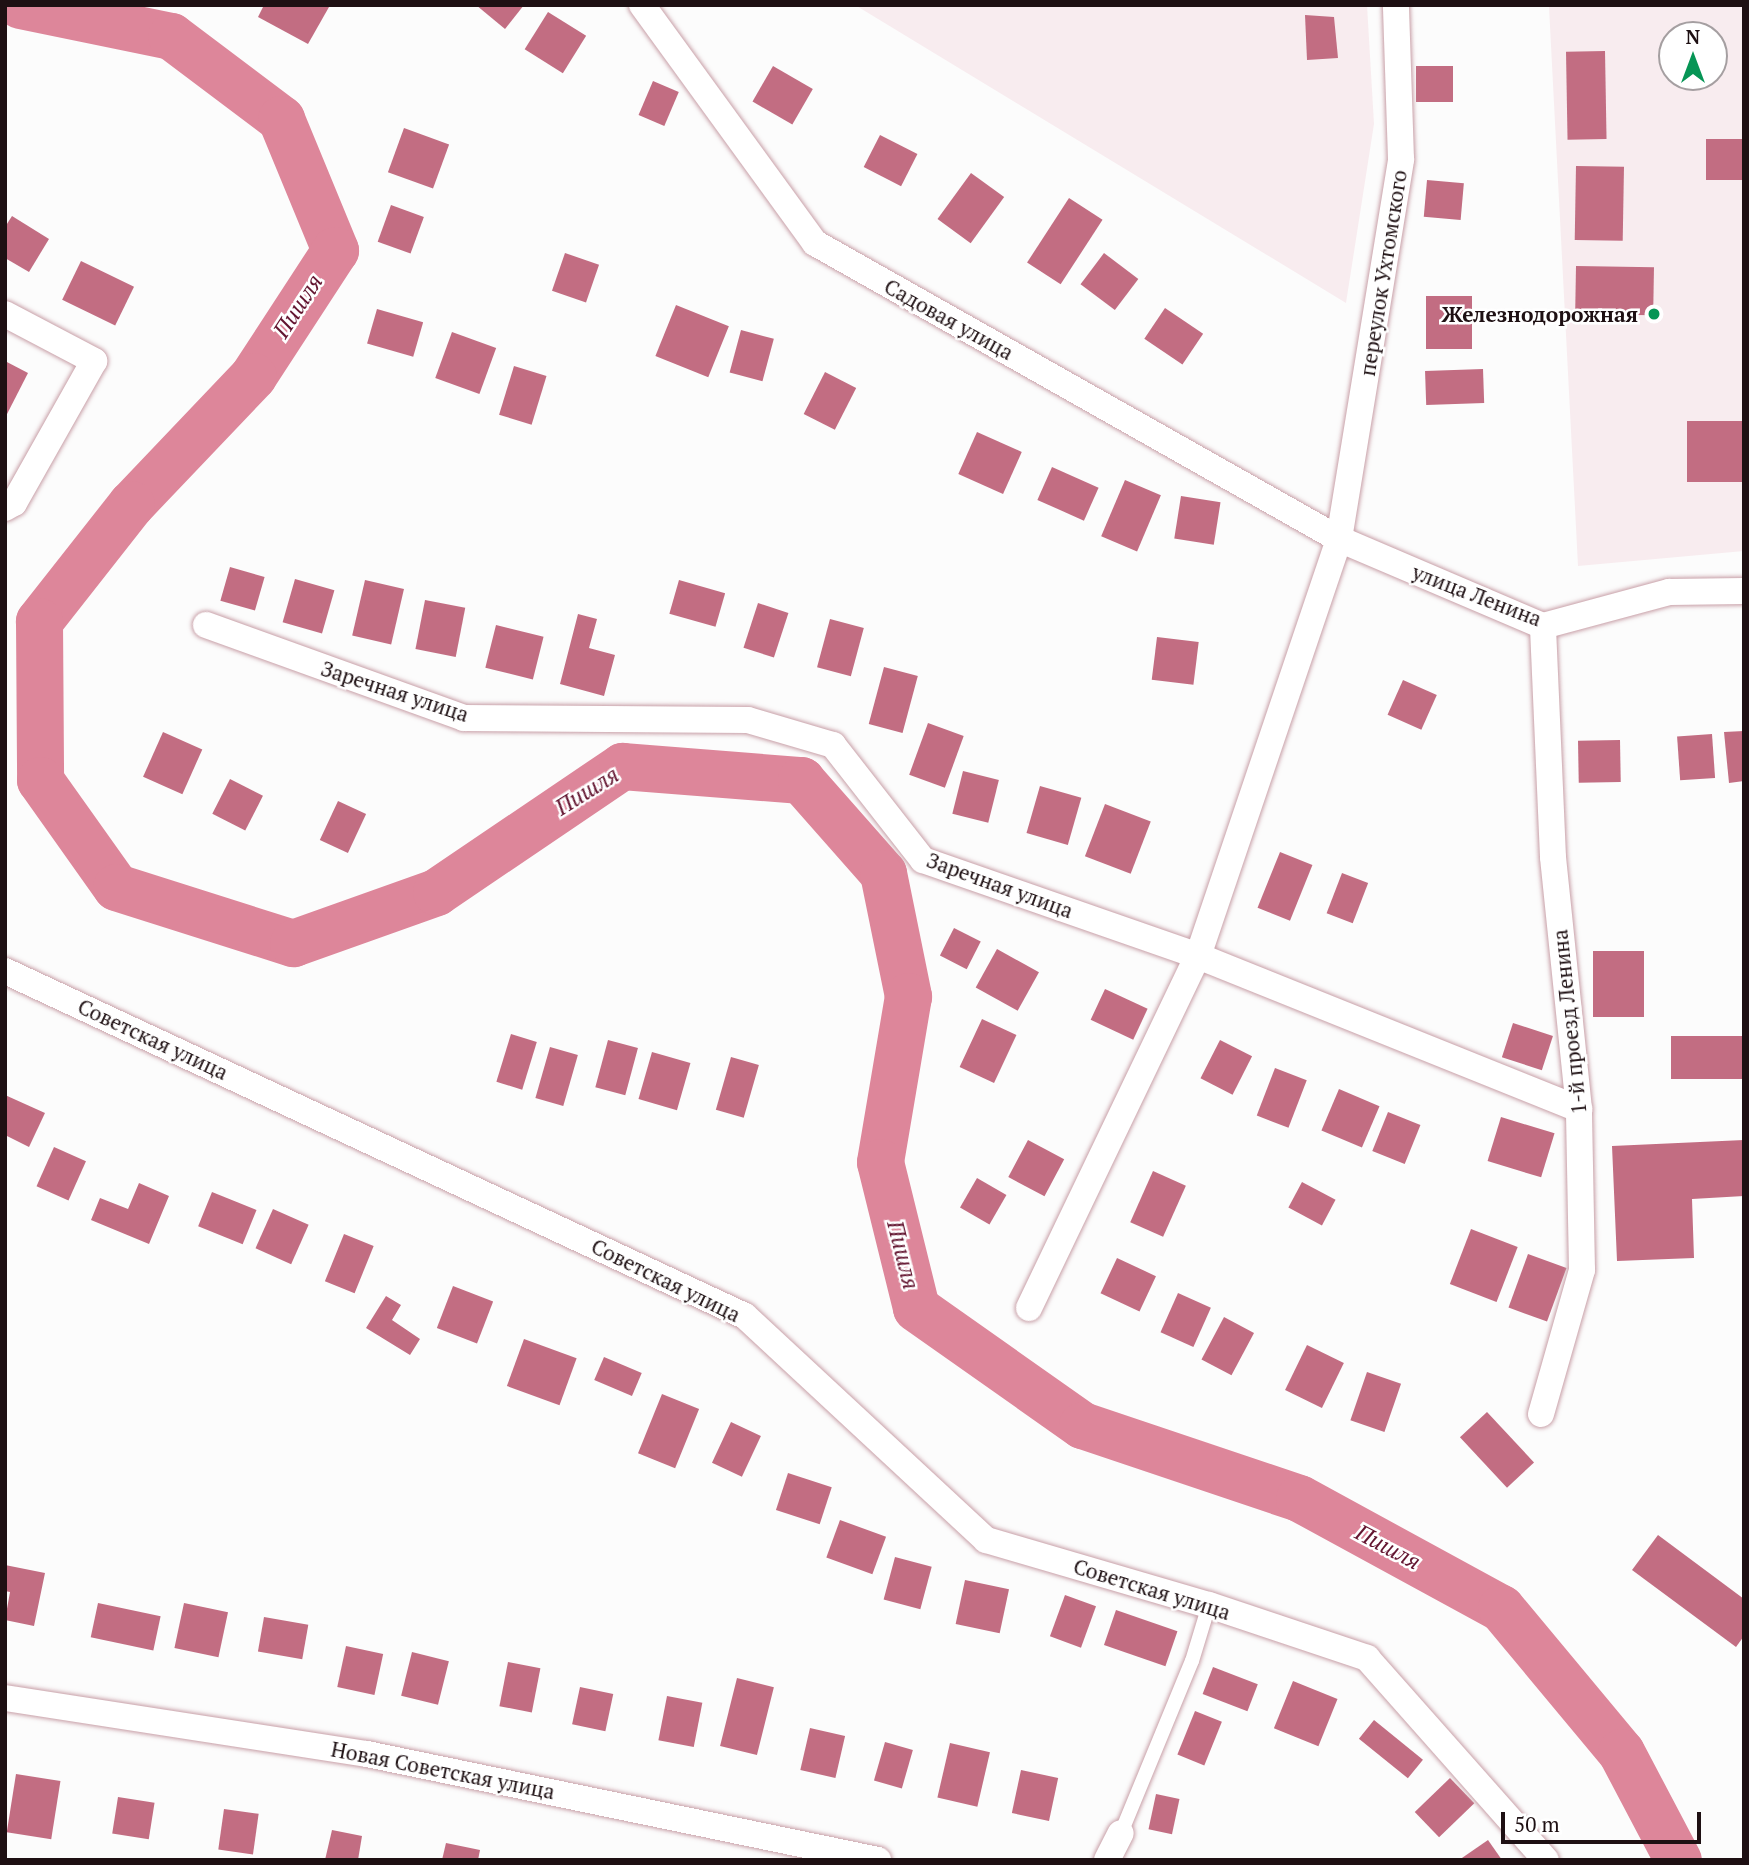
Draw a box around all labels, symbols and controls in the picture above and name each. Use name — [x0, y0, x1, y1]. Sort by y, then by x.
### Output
north arrow — [1658, 21, 1728, 91]
text: N — [1686, 24, 1700, 49]
street label: переулок Ухтомского — [1354, 168, 1412, 378]
water label: Пишля — [267, 269, 329, 343]
street label: Садовая улица — [880, 273, 1018, 365]
place label: Железнодорожная — [1441, 301, 1638, 327]
marker: Железнодорожная — [1644, 304, 1664, 324]
street label: улица Ленина — [1409, 559, 1545, 631]
street label: Заречная улица — [318, 655, 472, 727]
water label: Пишля — [550, 761, 624, 821]
street label: Заречная улица — [924, 847, 1076, 923]
street label: 1-й проезд Ленина — [1547, 928, 1591, 1116]
street label: Советская улица — [74, 993, 232, 1085]
water label: Пишля — [881, 1218, 925, 1292]
street label: Советская улица — [587, 1233, 745, 1327]
water label: Пишля — [1351, 1518, 1425, 1576]
street label: Советская улица — [1071, 1553, 1233, 1625]
street label: Новая Советская улица — [329, 1736, 557, 1804]
scale bar — [1504, 1798, 1704, 1842]
text: 50 m — [1514, 1810, 1560, 1838]

